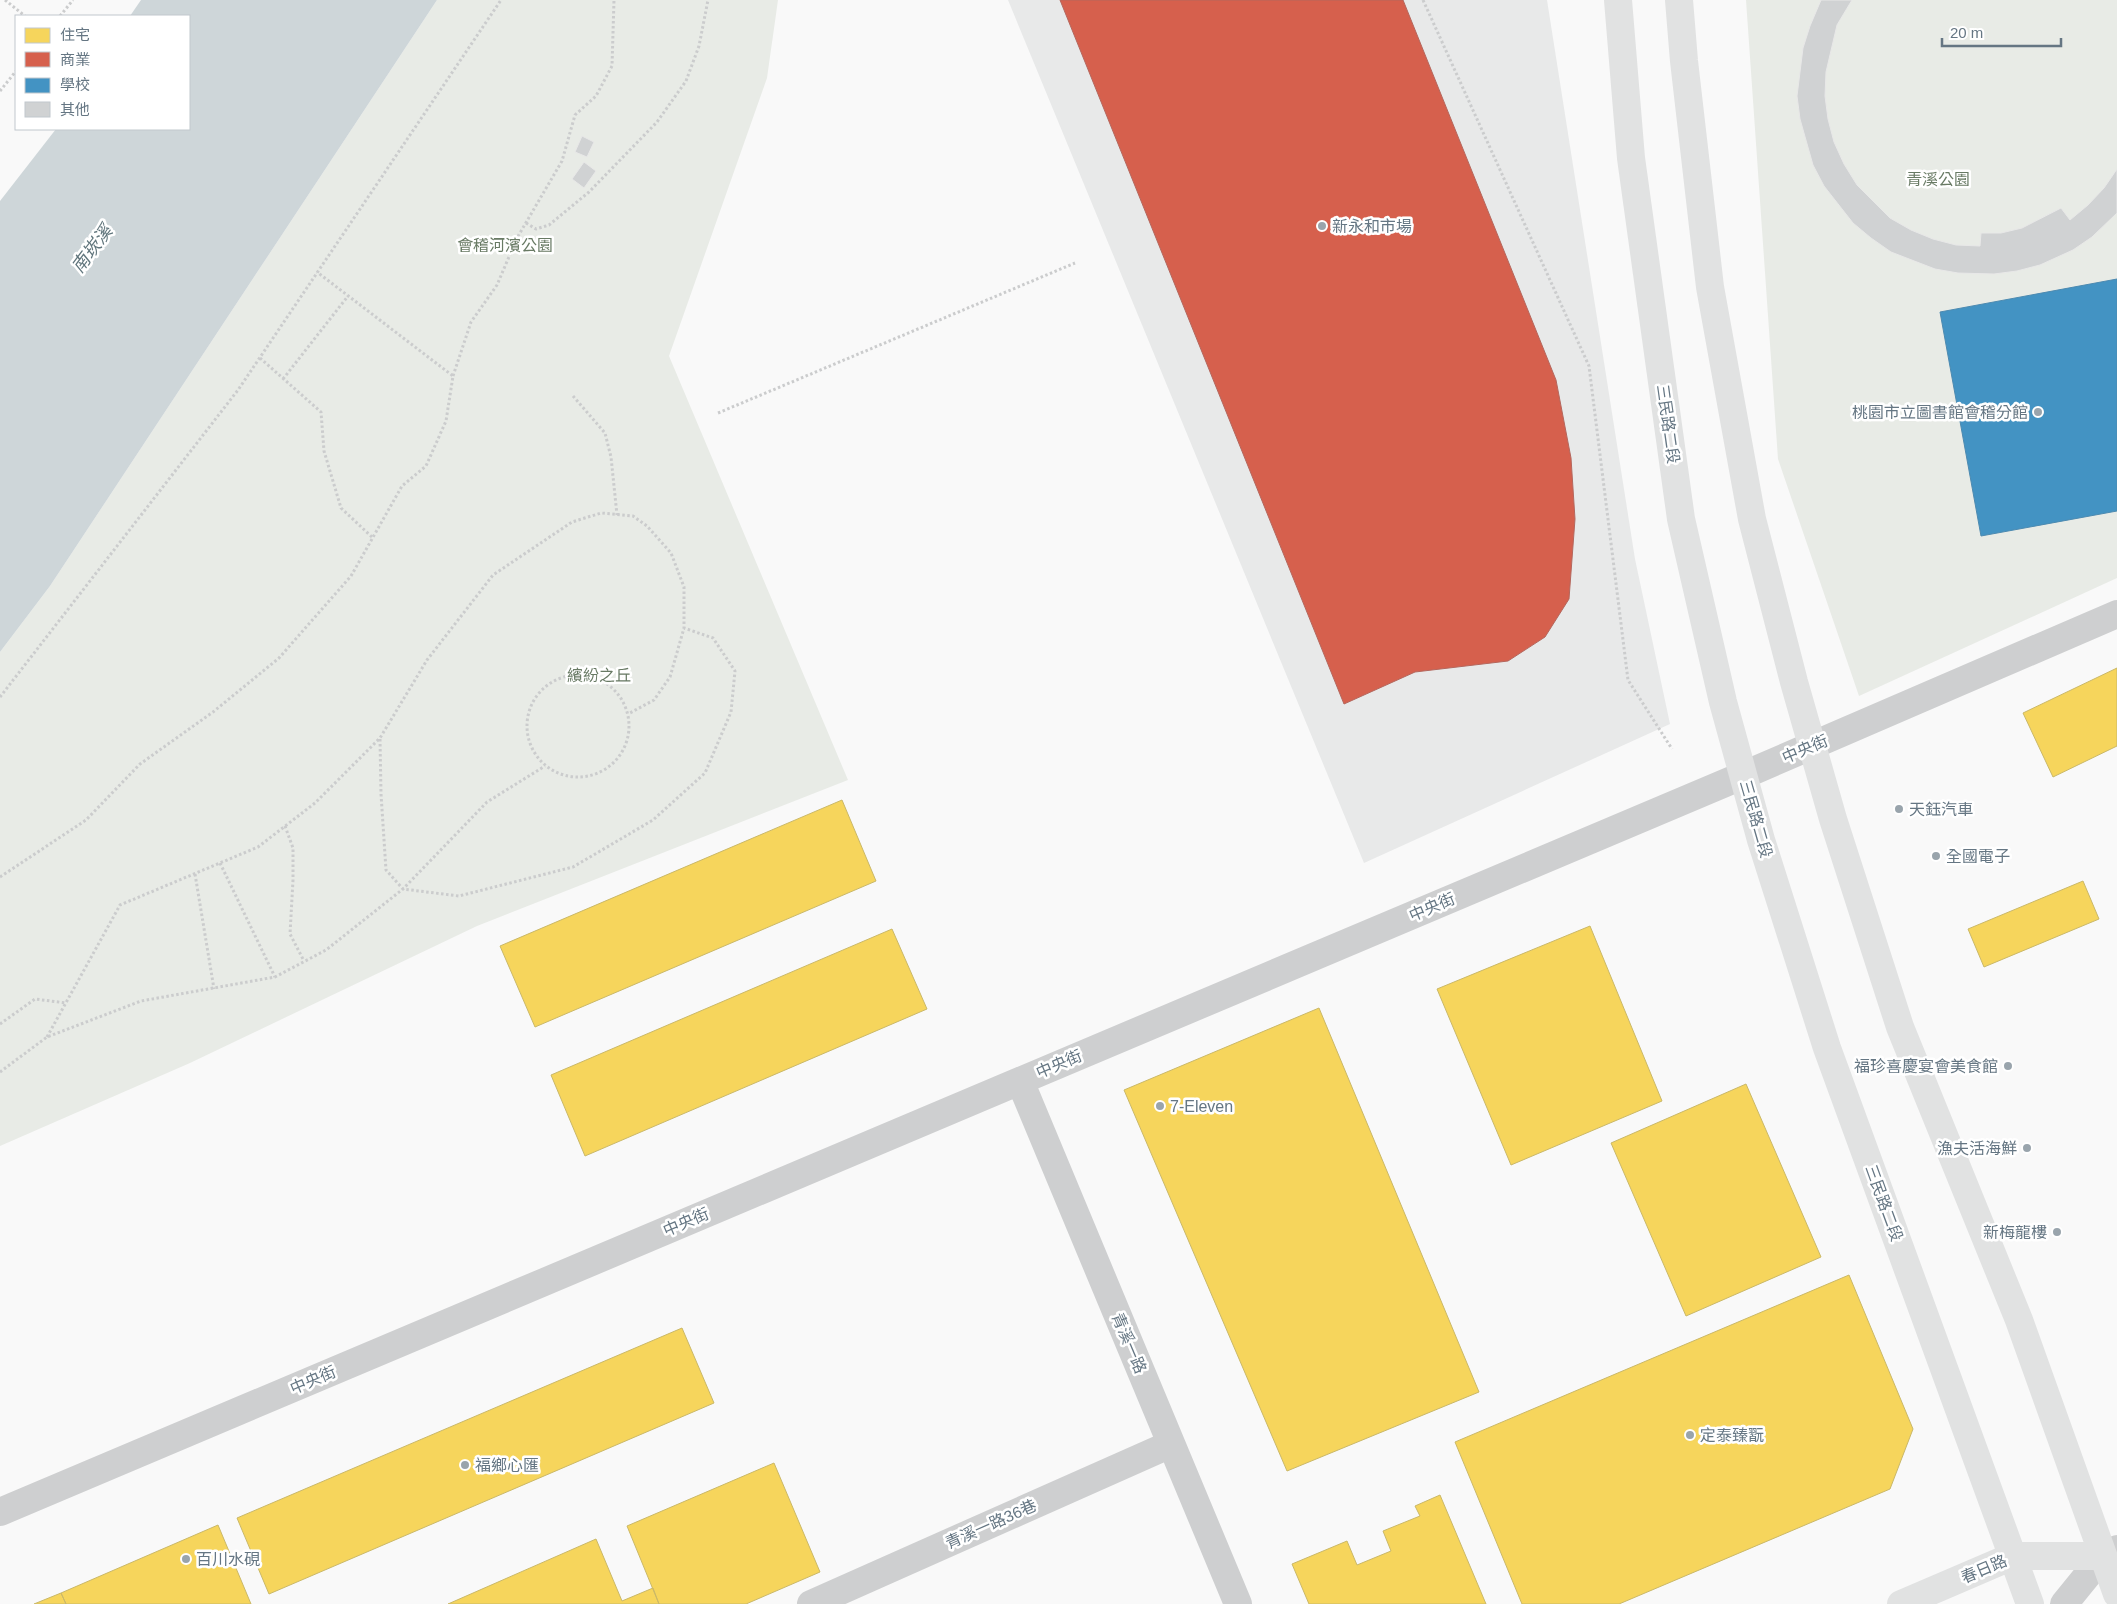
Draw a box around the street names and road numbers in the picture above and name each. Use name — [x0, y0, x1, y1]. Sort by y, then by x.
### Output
street label: 三民路二段 — [1654, 383, 1682, 465]
street label: 中央街 — [1780, 732, 1830, 766]
street label: 三民路二段 — [1737, 778, 1775, 860]
street label: 中央街 — [1407, 890, 1457, 924]
street label: 中央街 — [1034, 1047, 1084, 1081]
street label: 三民路二段 — [1862, 1162, 1906, 1244]
street label: 中央街 — [661, 1205, 711, 1239]
street label: 青溪一路 — [1109, 1310, 1149, 1376]
street label: 中央街 — [288, 1363, 338, 1397]
street label: 青溪一路36巷 — [943, 1496, 1039, 1552]
street label: 春日路 — [1959, 1552, 2009, 1586]

